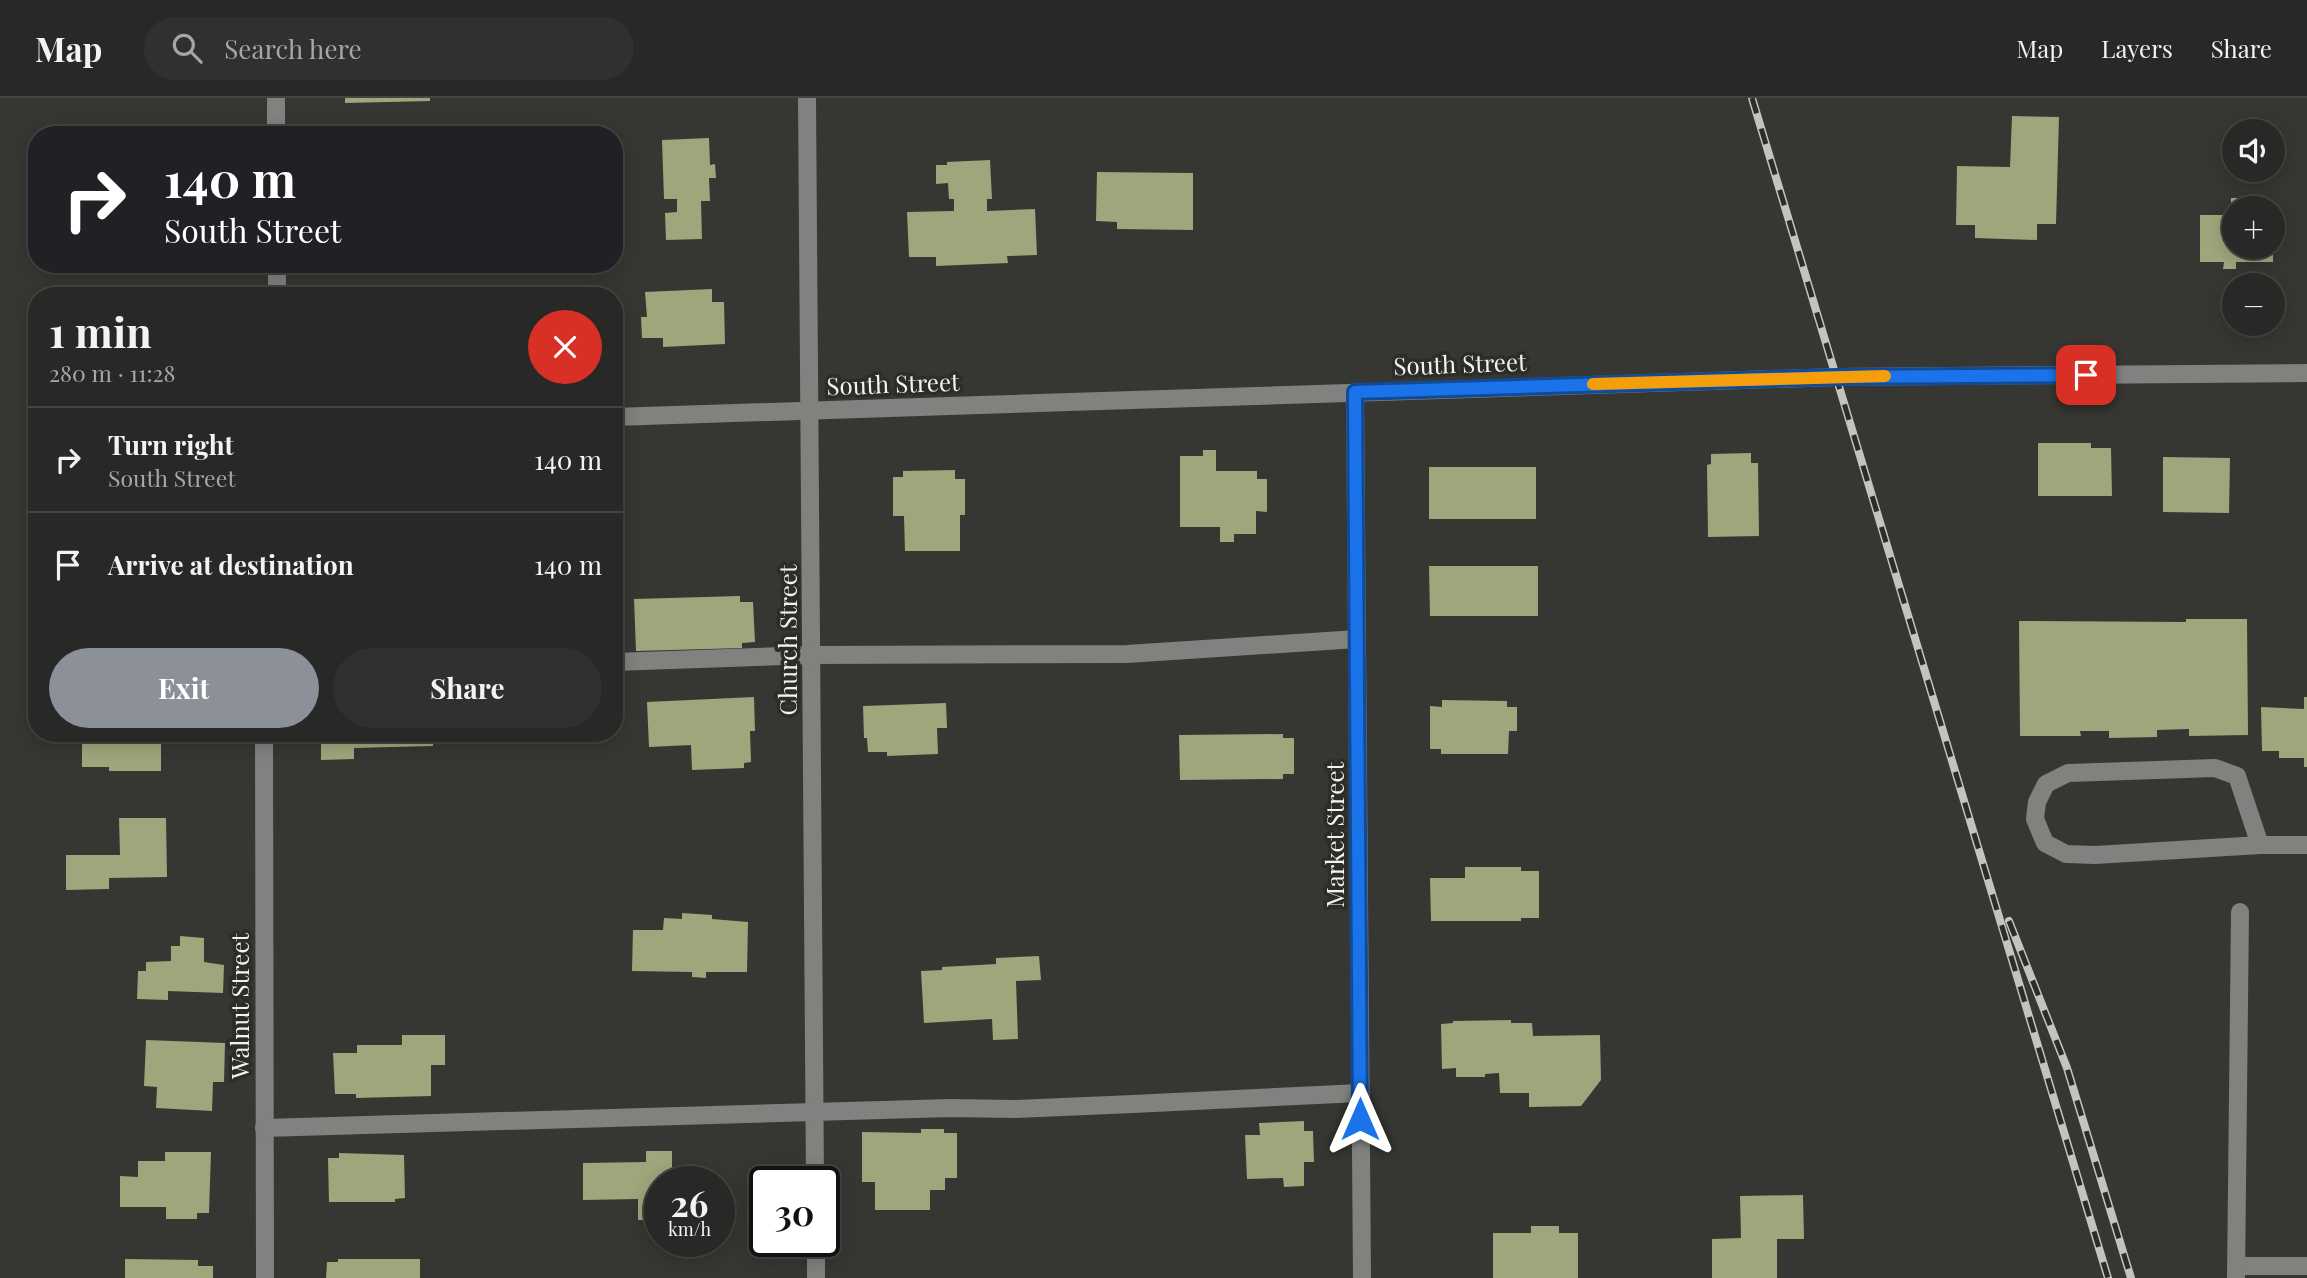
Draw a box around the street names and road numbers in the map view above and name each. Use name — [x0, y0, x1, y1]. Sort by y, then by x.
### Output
street label: South Street — [1393, 345, 1528, 381]
street label: South Street — [826, 365, 961, 401]
street label: Church Street — [771, 564, 803, 715]
street label: Market Street — [1318, 761, 1350, 908]
street label: Walnut Street — [223, 932, 255, 1080]

